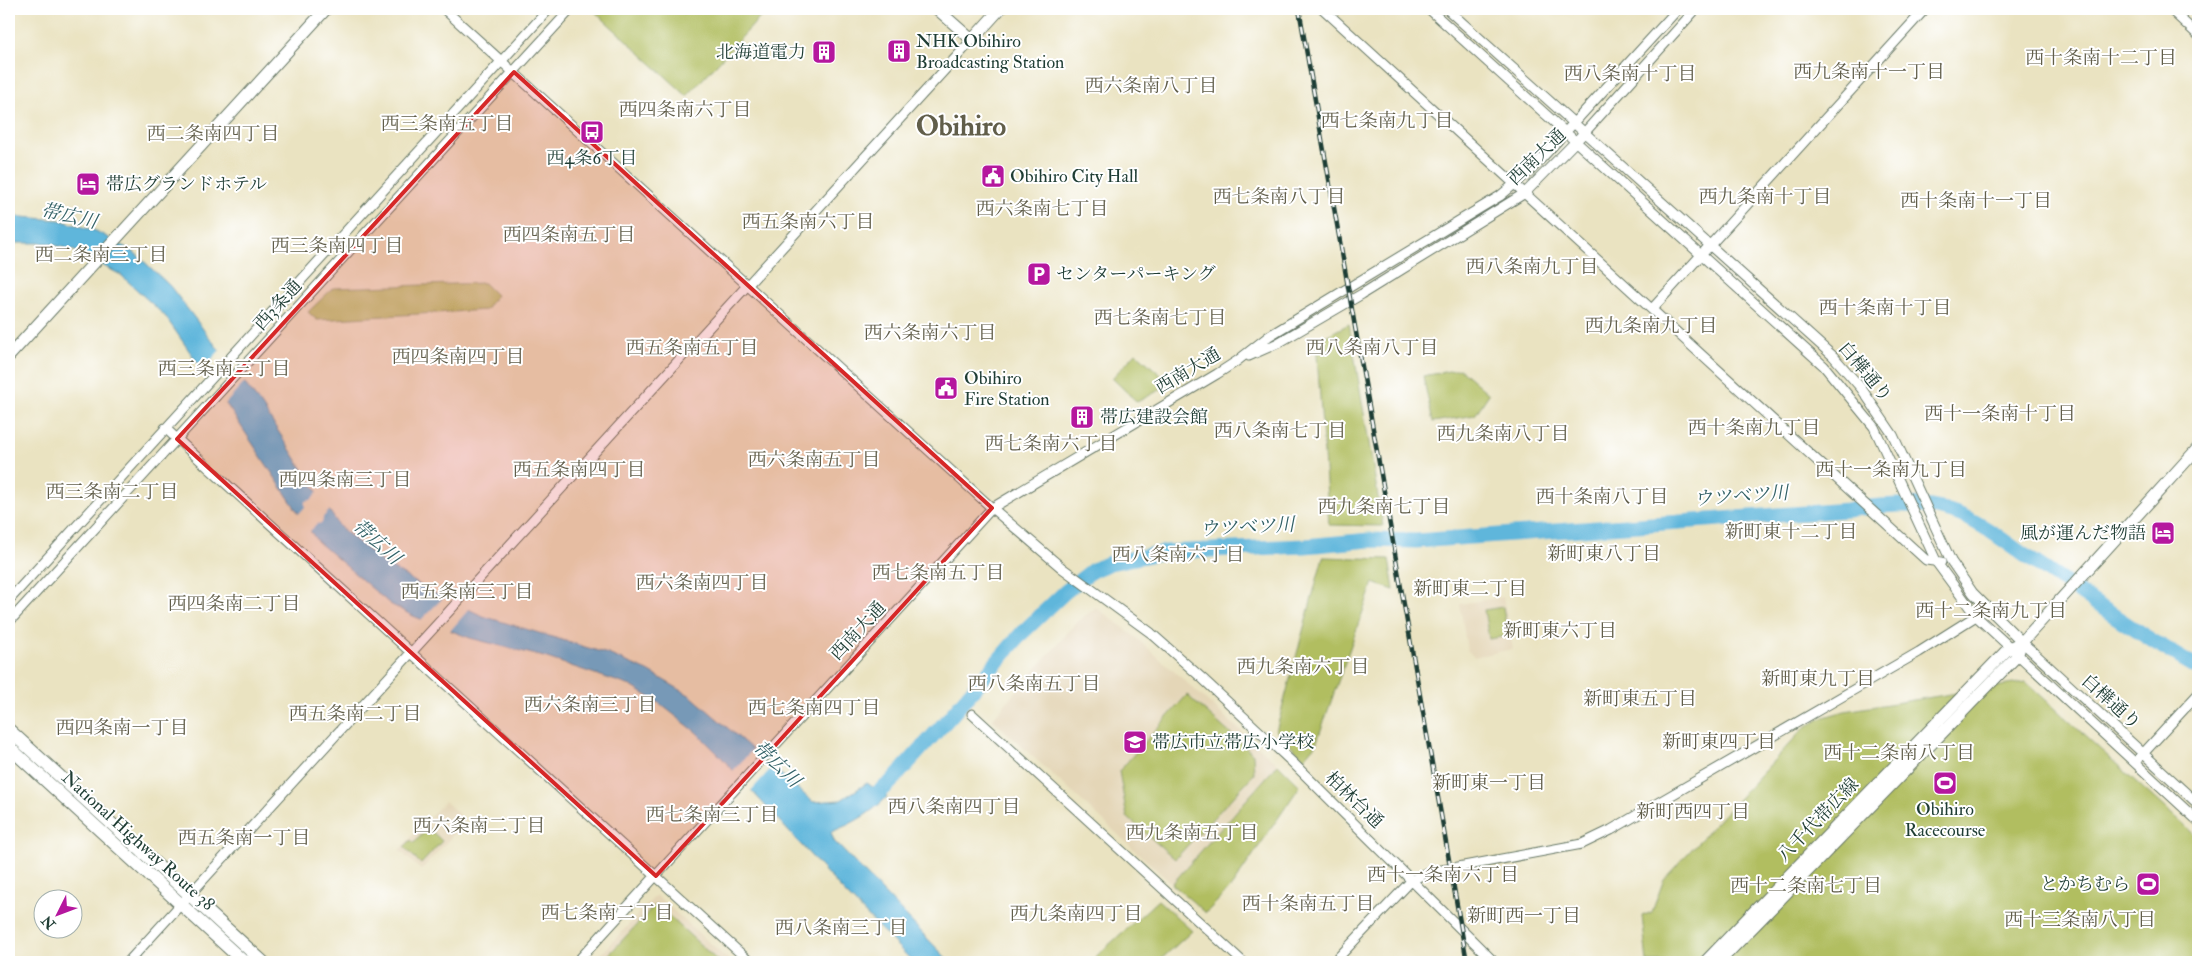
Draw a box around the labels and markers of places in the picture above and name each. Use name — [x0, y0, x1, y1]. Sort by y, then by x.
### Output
place label: NHK Obihiro Broadcasting Station — [916, 30, 1064, 74]
building icon: NHK Obihiro Broadcasting Station — [886, 38, 912, 64]
building icon: 北海道電力 — [811, 39, 837, 65]
place label: 北海道電力 — [716, 41, 806, 64]
bus stop icon: 西4条6丁目 — [579, 119, 605, 145]
place label: 西4条6丁目 — [547, 147, 637, 170]
public building icon: Obihiro City Hall — [980, 163, 1006, 189]
place label: Obihiro City Hall — [1010, 165, 1139, 188]
hotel icon: 帯広グランドホテル — [75, 171, 101, 197]
place label: 帯広グランドホテル — [106, 173, 267, 196]
parking icon: センターパーキング — [1026, 261, 1052, 287]
place label: センターパーキング — [1056, 263, 1216, 286]
place label: Obihiro Fire Station — [964, 367, 1050, 411]
public building icon: Obihiro Fire Station — [933, 375, 959, 401]
building icon: 帯広建設会館 — [1069, 404, 1095, 430]
place label: 帯広建設会館 — [1100, 406, 1208, 429]
hotel icon: 風が運んだ物語 — [2150, 520, 2176, 546]
place label: 風が運んだ物語 — [2020, 522, 2146, 545]
school or university icon: 帯広市立帯広小学校 — [1122, 729, 1148, 755]
place label: 帯広市立帯広小学校 — [1152, 731, 1314, 754]
sports icon: Obihiro Racecourse — [1932, 770, 1958, 796]
place label: Obihiro Racecourse — [1905, 798, 1986, 842]
sports icon: とかちむら — [2135, 871, 2161, 897]
place label: とかちむら — [2040, 873, 2130, 896]

